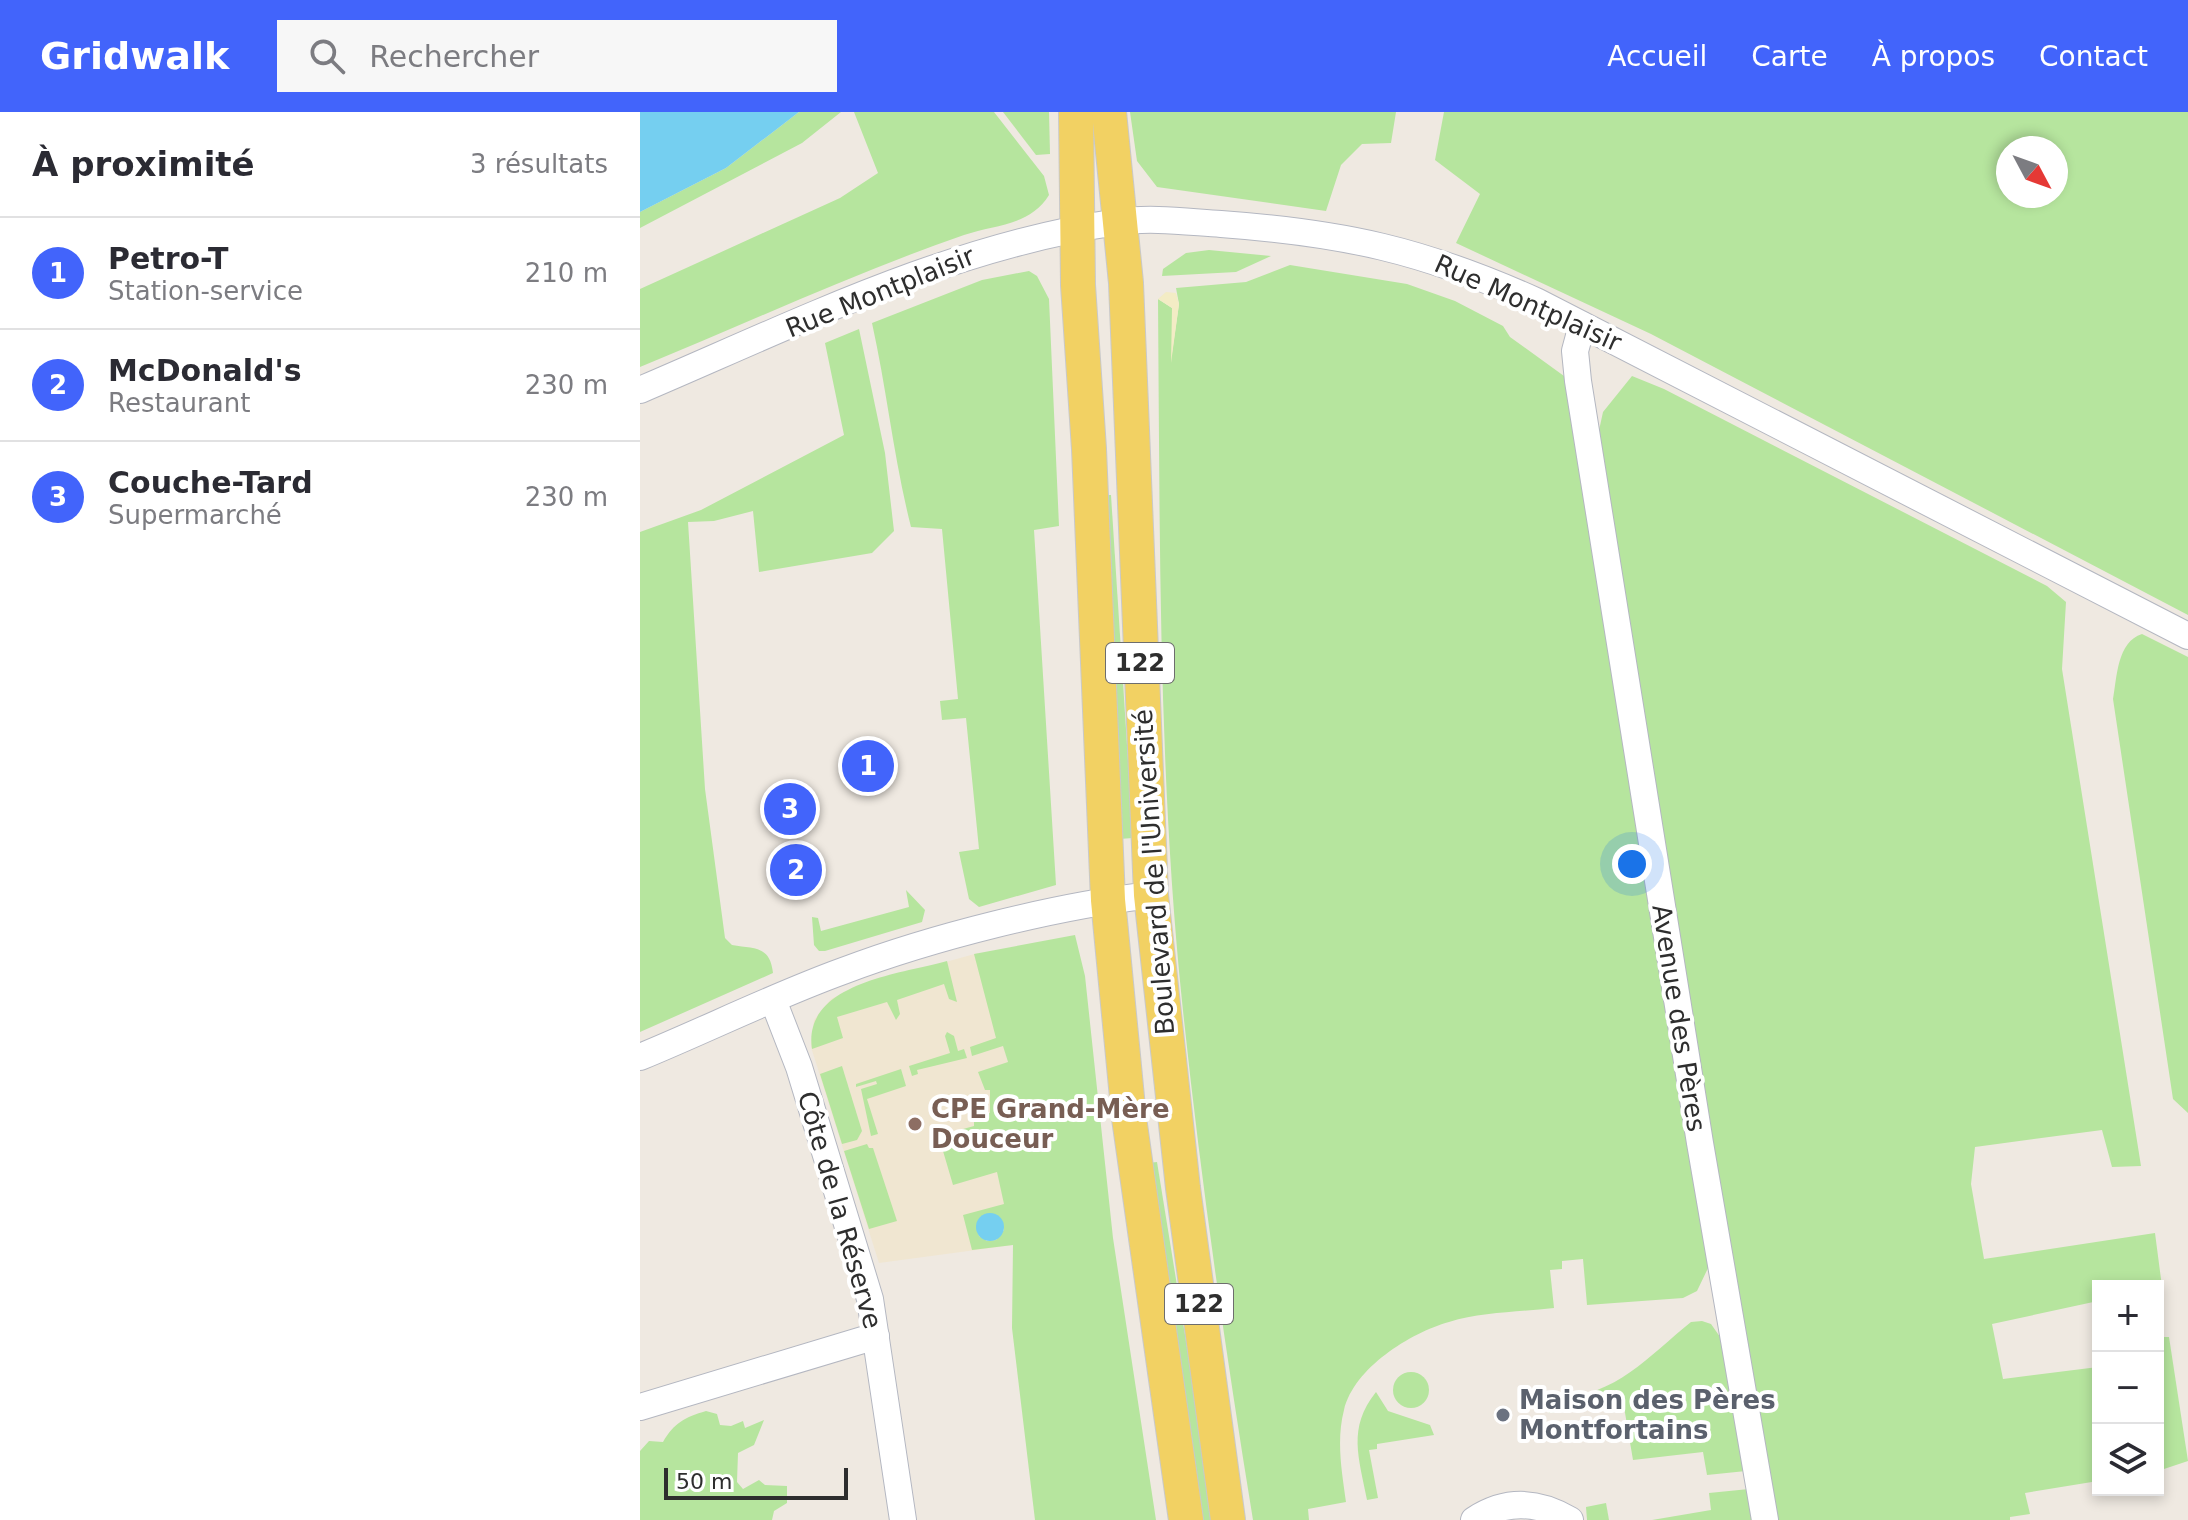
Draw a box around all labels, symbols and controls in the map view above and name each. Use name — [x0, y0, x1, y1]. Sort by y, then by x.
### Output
search box — [277, 20, 837, 92]
text: Gridwalk — [40, 34, 229, 78]
icon: search — [305, 34, 349, 78]
text: Rechercher — [369, 39, 539, 74]
text: Accueil — [1607, 40, 1707, 73]
text: Carte — [1751, 40, 1828, 73]
text: À propos — [1872, 40, 1995, 73]
text: Contact — [2039, 40, 2148, 73]
north arrow — [1996, 136, 2068, 208]
text: À proximité — [32, 144, 255, 184]
text: 3 résultats — [470, 149, 608, 179]
street label: Rue Montplaisir — [781, 240, 979, 344]
text: Petro-T — [108, 241, 229, 276]
street label: Rue Montplaisir — [1430, 248, 1626, 358]
text: 1 — [49, 258, 67, 288]
text: 210 m — [525, 258, 608, 288]
text: Station-service — [108, 276, 303, 306]
text: McDonald's — [108, 353, 302, 388]
text: 2 — [49, 370, 67, 400]
text: 230 m — [525, 370, 608, 400]
text: Restaurant — [108, 388, 250, 418]
text: Couche-Tard — [108, 465, 313, 500]
text: 3 — [49, 482, 67, 512]
text: 230 m — [525, 482, 608, 512]
text: Supermarché — [108, 500, 282, 530]
road number: 122 — [1106, 643, 1174, 683]
street label: Boulevard de l'Université — [1128, 708, 1180, 1036]
pin: 1 — [842, 736, 894, 796]
pin: 3 — [764, 779, 816, 839]
pin: 2 — [770, 840, 822, 900]
your location — [1612, 844, 1652, 884]
street label: Avenue des Pères — [1646, 902, 1712, 1134]
street label: Côte de la Réserve — [792, 1088, 888, 1332]
place label: CPE Grand-Mère Douceur — [931, 1094, 1170, 1154]
marker: CPE Grand-Mère Douceur — [906, 1115, 924, 1133]
map controls — [2092, 1280, 2164, 1496]
button: + — [2092, 1280, 2164, 1352]
road number: 122 — [1165, 1284, 1233, 1324]
button: − — [2092, 1352, 2164, 1424]
place label: Maison des Pères Montfortains — [1519, 1385, 1776, 1445]
marker: Maison des Pères Montfortains — [1494, 1406, 1512, 1424]
button: layers — [2092, 1424, 2164, 1496]
scale bar — [664, 1464, 848, 1500]
text: 50 m — [676, 1469, 732, 1494]

